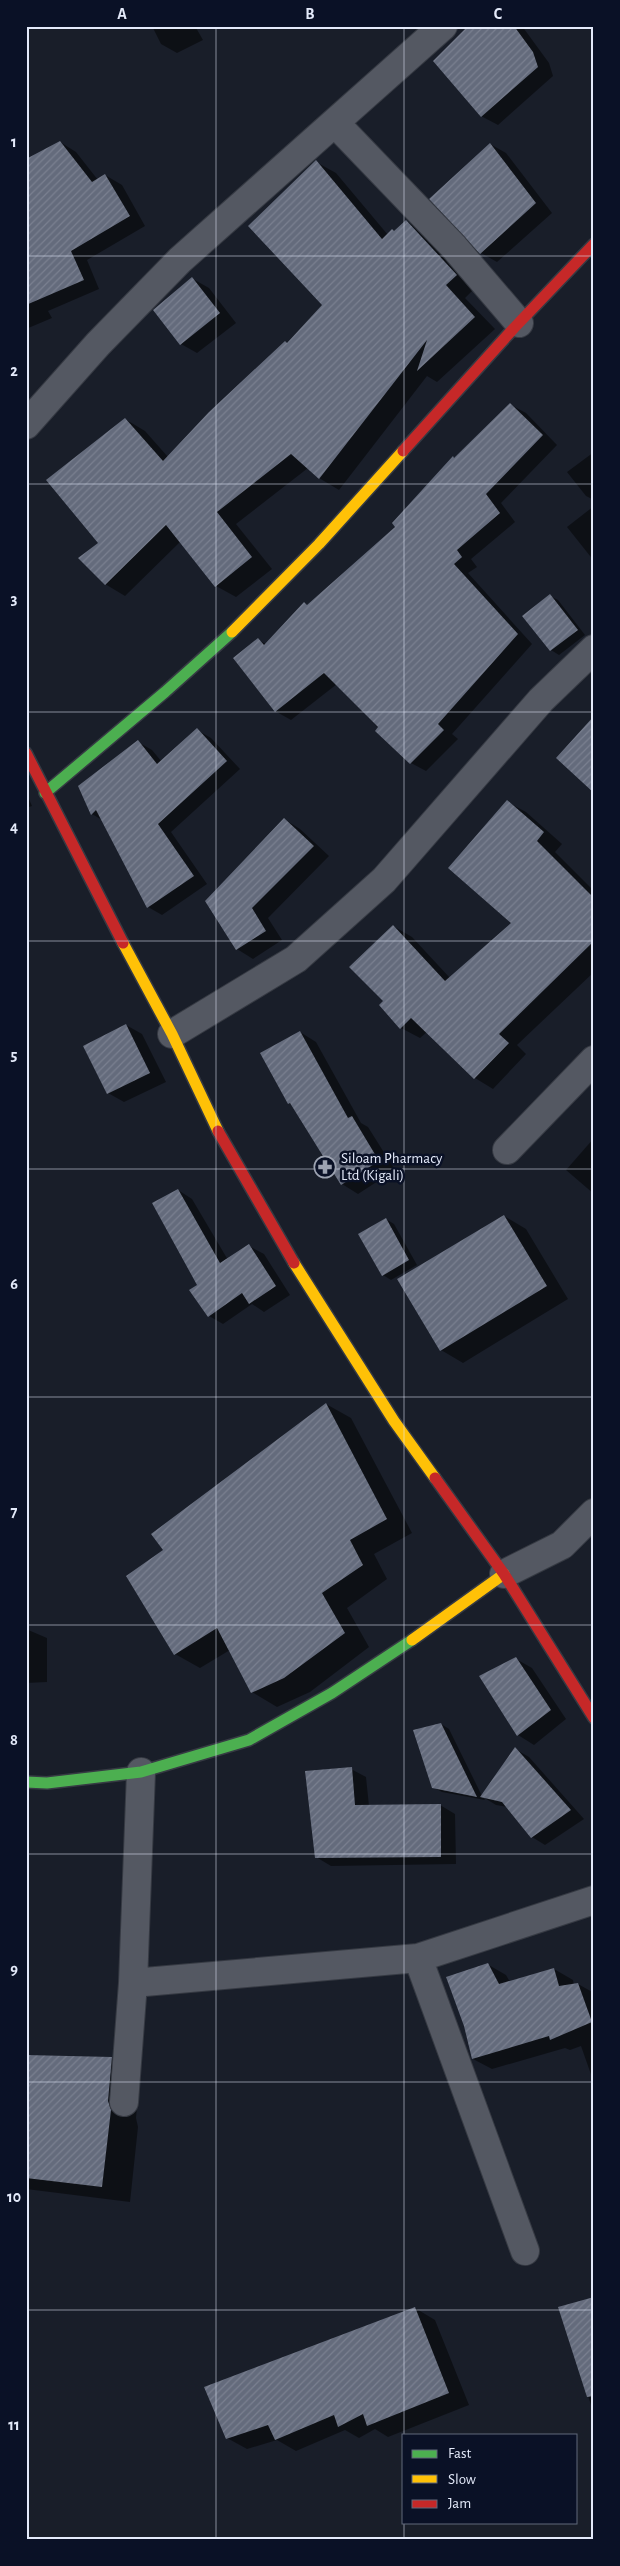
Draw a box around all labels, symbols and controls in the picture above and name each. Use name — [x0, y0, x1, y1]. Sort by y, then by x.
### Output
text: A — [117, 6, 127, 22]
text: B — [305, 6, 315, 22]
text: C — [494, 6, 503, 22]
text: 1 — [11, 134, 17, 150]
text: 2 — [10, 363, 18, 379]
text: 3 — [11, 591, 18, 607]
text: 4 — [10, 819, 18, 835]
text: 5 — [11, 1047, 18, 1063]
place label: Siloam Pharmacy Ltd (Kigali) — [341, 1151, 443, 1183]
pharmacy icon: Siloam Pharmacy Ltd (Kigali) — [313, 1155, 337, 1179]
text: 6 — [10, 1276, 18, 1292]
text: 7 — [11, 1504, 18, 1520]
text: 8 — [10, 1732, 18, 1748]
text: 9 — [10, 1961, 18, 1977]
text: 10 — [7, 2189, 21, 2205]
text: 11 — [8, 2417, 20, 2433]
legend — [402, 2434, 578, 2524]
text: Fast — [448, 2446, 472, 2461]
text: Slow — [448, 2472, 476, 2487]
text: Jam — [448, 2496, 471, 2511]

